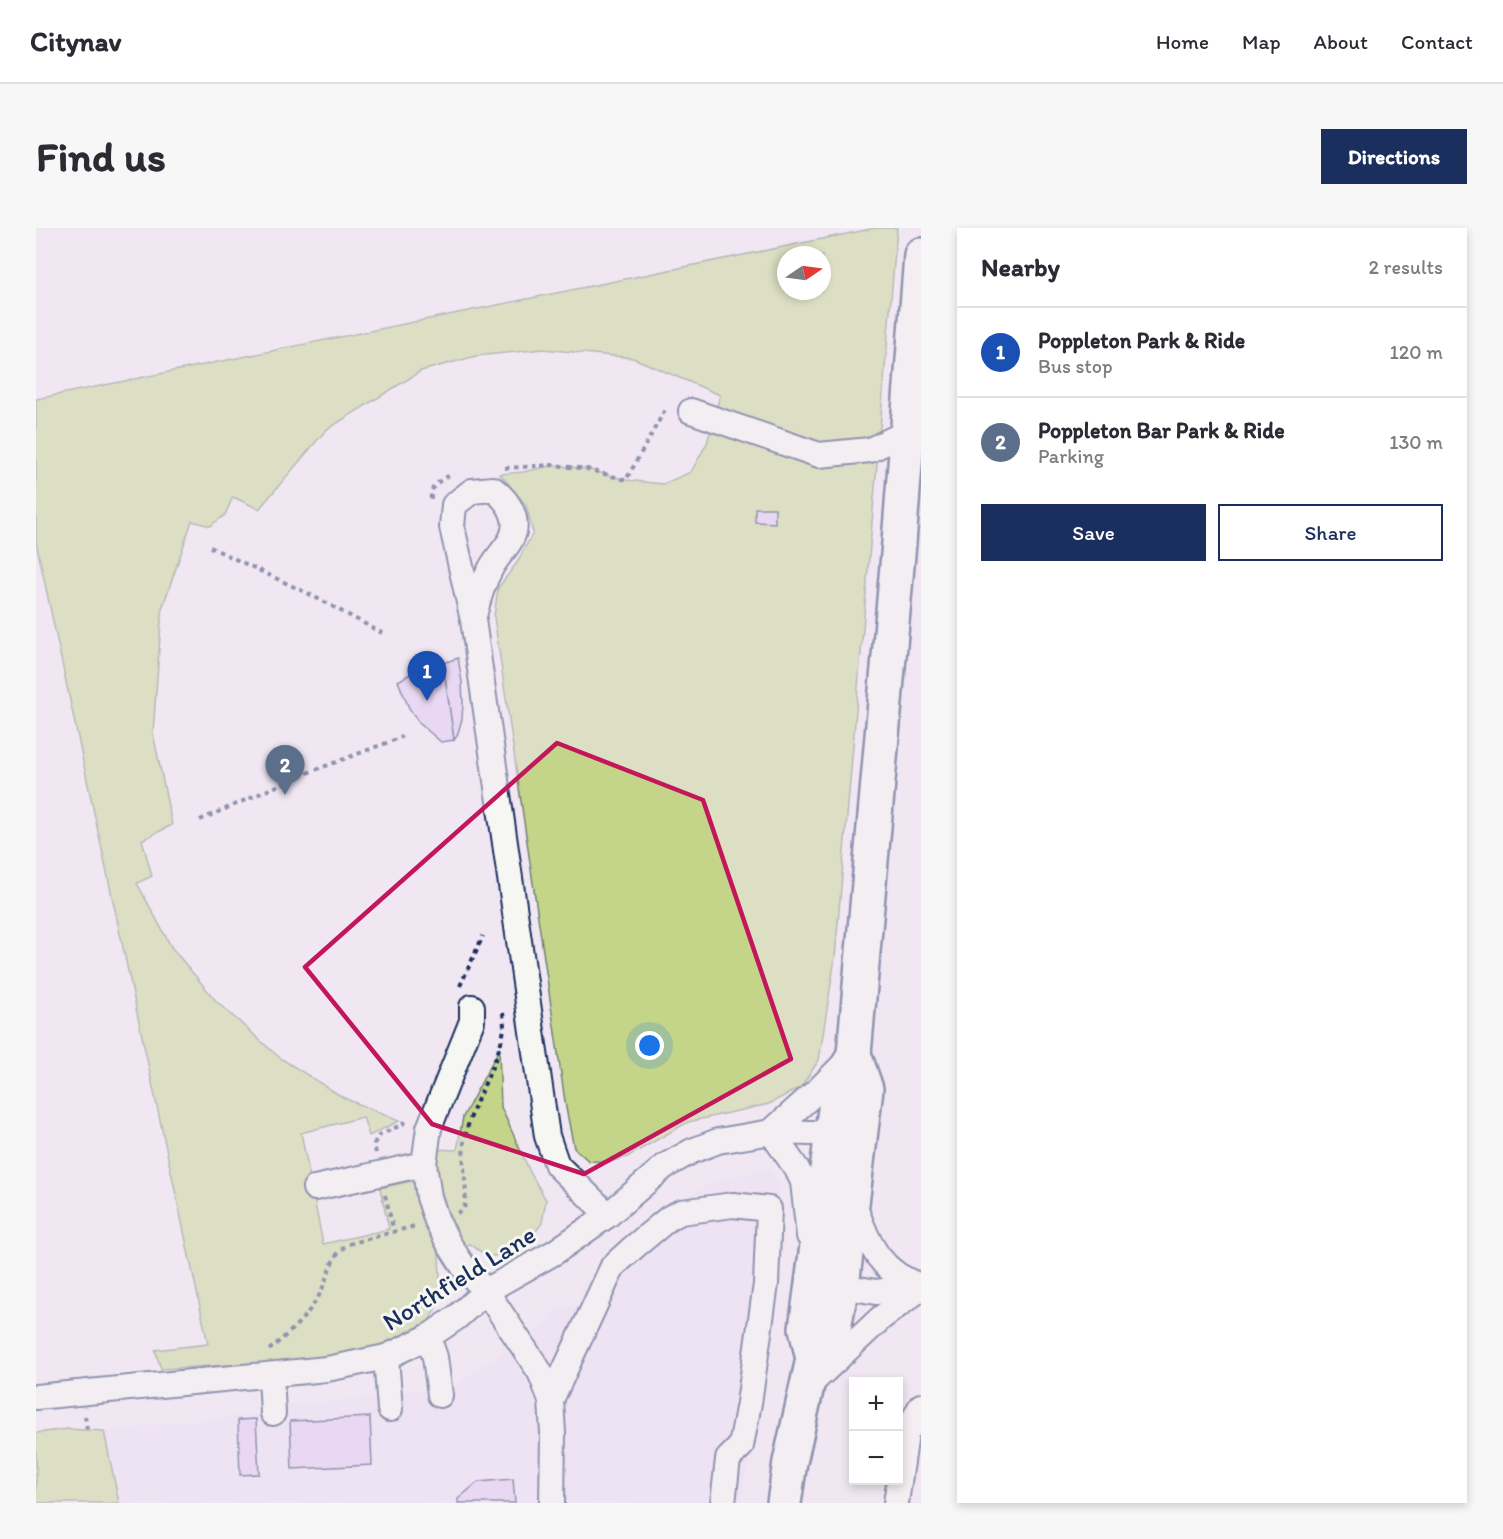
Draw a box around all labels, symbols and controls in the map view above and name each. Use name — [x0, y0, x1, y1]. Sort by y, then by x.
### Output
text: Citynav — [30, 24, 121, 58]
text: Home — [1156, 29, 1209, 54]
text: Map — [1242, 29, 1281, 54]
text: About — [1314, 29, 1368, 54]
text: Contact — [1401, 29, 1473, 54]
button: Directions — [1321, 129, 1467, 184]
text: Find us — [36, 131, 166, 182]
north arrow — [777, 246, 831, 300]
text: Nearby — [981, 251, 1060, 283]
text: 2 results — [1369, 255, 1443, 279]
text: Poppleton Park & Ride — [1038, 327, 1245, 354]
text: 1 — [996, 340, 1005, 364]
text: 120 m — [1390, 340, 1443, 364]
text: Bus stop — [1038, 354, 1113, 378]
text: Poppleton Bar Park & Ride — [1038, 417, 1285, 444]
text: 2 — [995, 430, 1006, 454]
text: 130 m — [1389, 430, 1443, 454]
text: Parking — [1038, 444, 1104, 468]
button: Save — [981, 504, 1206, 561]
button: Share — [1218, 504, 1443, 561]
pin: 1 — [408, 652, 446, 701]
pin: 2 — [266, 746, 304, 795]
your location — [635, 1031, 664, 1060]
street label: Northfield Lane — [377, 1218, 541, 1338]
map controls — [849, 1377, 903, 1485]
button: + — [849, 1377, 903, 1431]
button: − — [849, 1431, 903, 1485]

